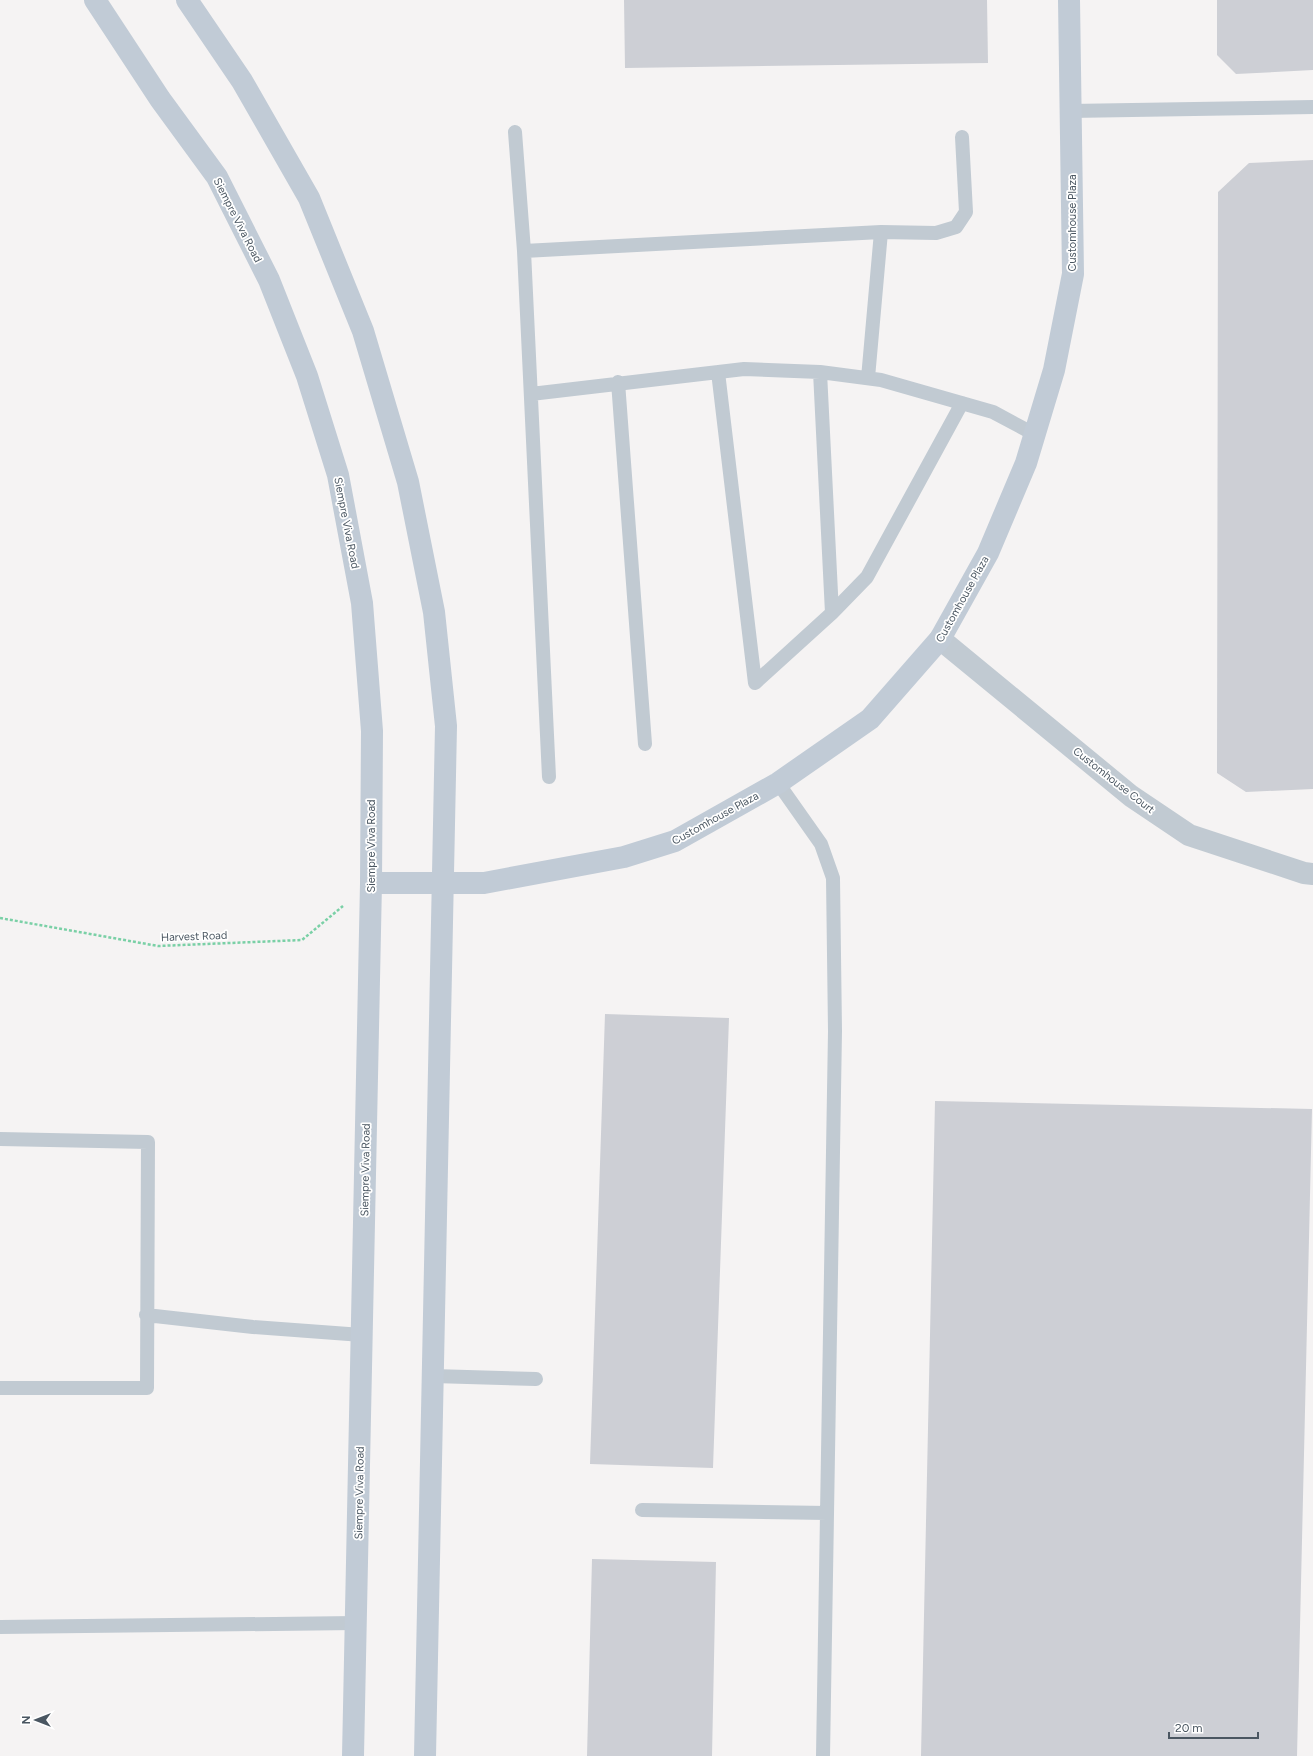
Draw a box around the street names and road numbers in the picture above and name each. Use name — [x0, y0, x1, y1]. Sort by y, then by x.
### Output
street label: Customhouse Plaza — [1066, 175, 1079, 271]
street label: Siempre Viva Road — [211, 176, 264, 265]
street label: Siempre Viva Road — [331, 476, 362, 570]
street label: Customhouse Plaza — [933, 554, 992, 645]
street label: Customhouse Court — [1070, 745, 1157, 816]
street label: Customhouse Plaza — [670, 789, 761, 848]
street label: Siempre Viva Road — [365, 799, 378, 893]
street label: Harvest Road — [161, 929, 227, 944]
street label: Siempre Viva Road — [358, 1123, 373, 1217]
street label: Siempre Viva Road — [352, 1446, 367, 1540]

